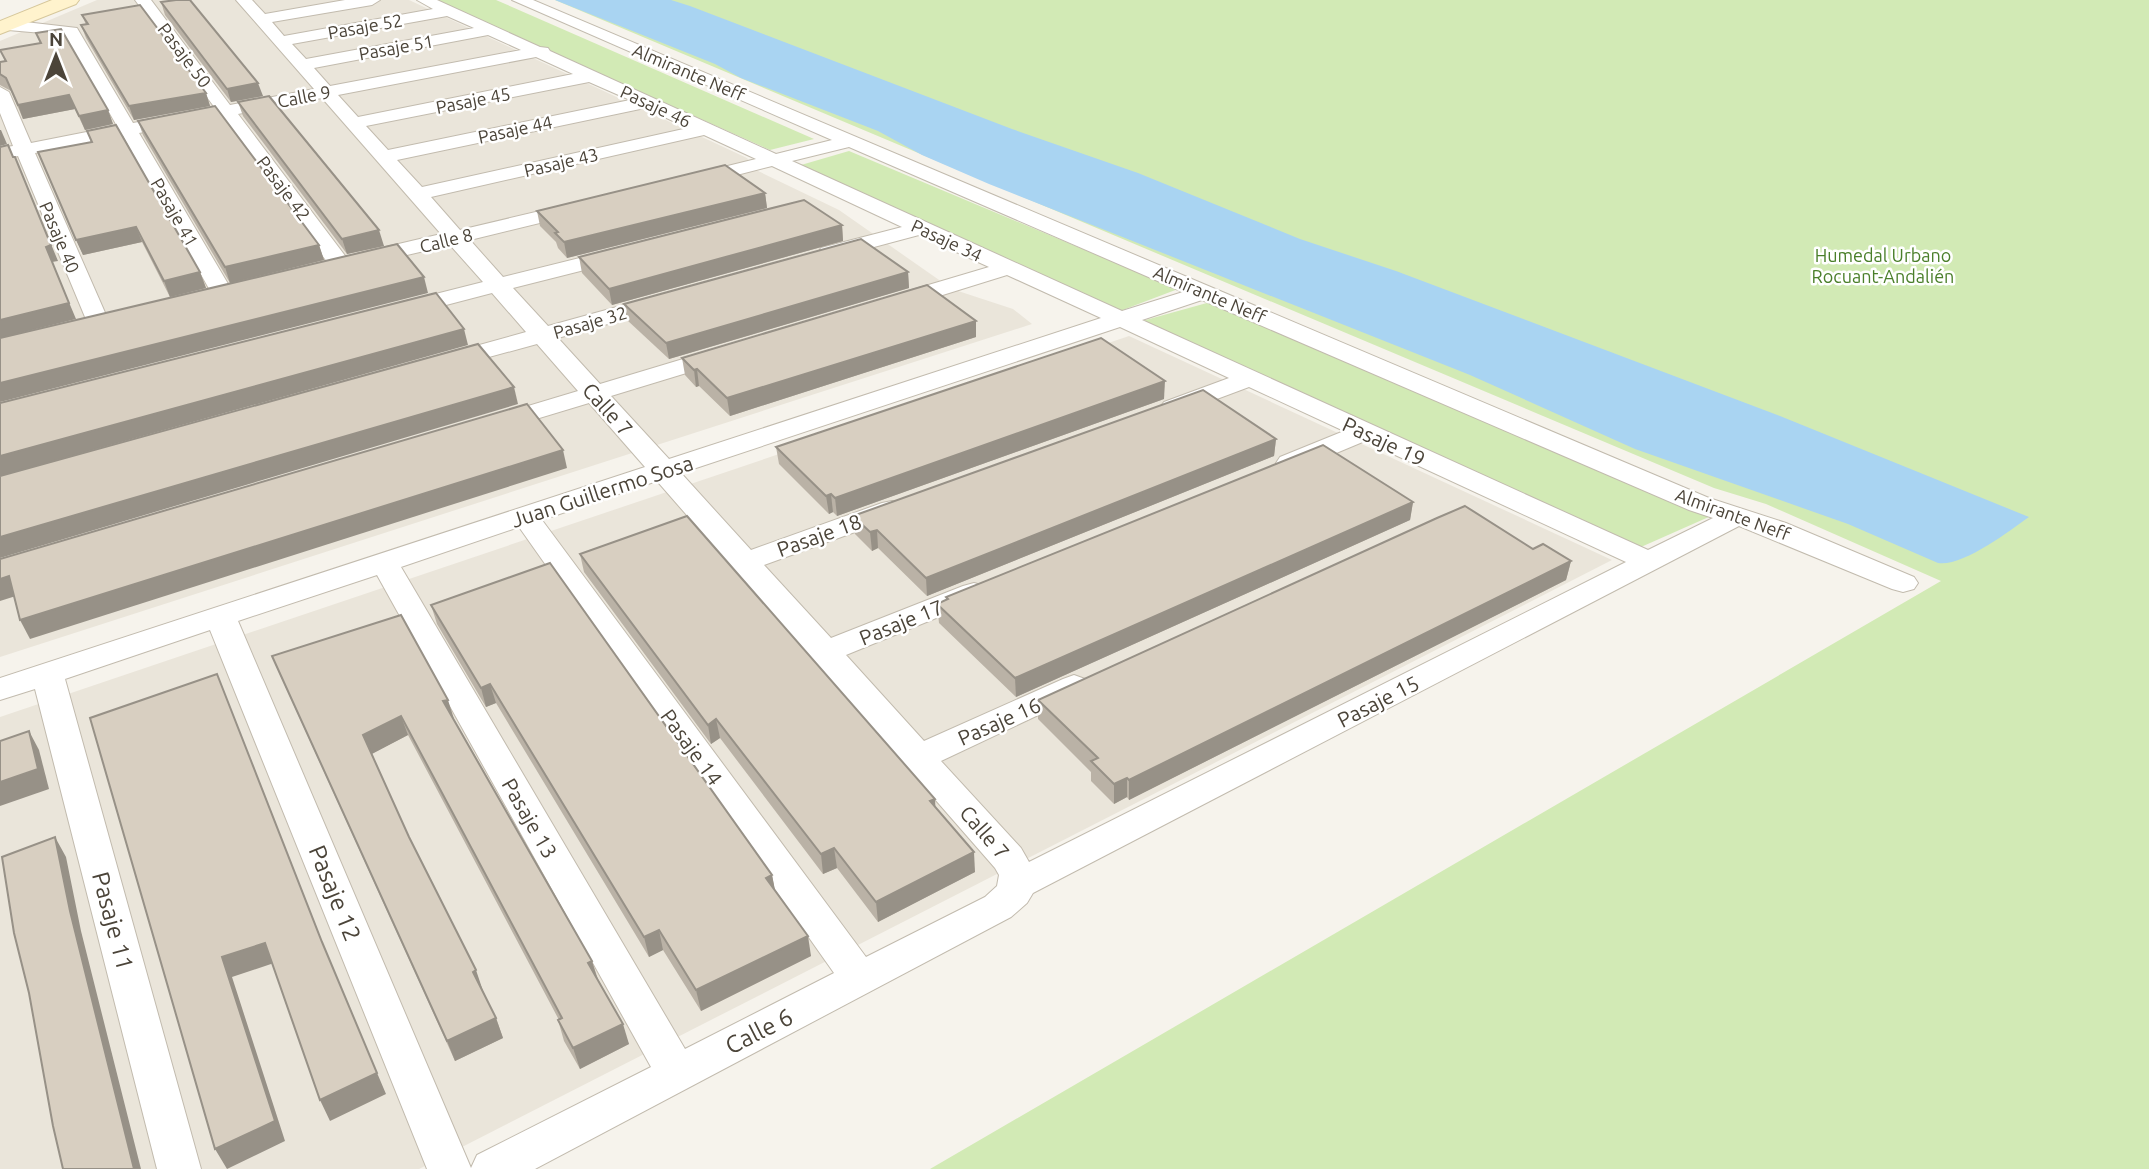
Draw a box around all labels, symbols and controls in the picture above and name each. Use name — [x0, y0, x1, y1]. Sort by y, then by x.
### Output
street label: Pasaje 52 — [326, 10, 404, 42]
street label: Pasaje 50 — [154, 19, 216, 91]
north arrow — [21, 21, 91, 91]
text: N — [49, 28, 63, 50]
street label: Pasaje 51 — [357, 31, 435, 63]
street label: Almirante Neff — [630, 39, 749, 105]
street label: Calle 9 — [276, 81, 332, 111]
street label: Pasaje 46 — [617, 81, 695, 131]
street label: Pasaje 45 — [434, 83, 512, 117]
street label: Pasaje 44 — [476, 111, 554, 147]
street label: Pasaje 43 — [522, 144, 600, 180]
street label: Pasaje 42 — [253, 152, 315, 224]
street label: Pasaje 41 — [147, 174, 203, 250]
street label: Pasaje 40 — [36, 198, 84, 276]
street label: Pasaje 34 — [908, 215, 986, 265]
street label: Calle 8 — [417, 224, 475, 256]
park label: Humedal Urbano Rocuant-Andalién — [1812, 245, 1954, 286]
street label: Almirante Neff — [1151, 261, 1270, 327]
street label: Pasaje 32 — [551, 302, 629, 342]
street label: Calle 7 — [578, 378, 638, 440]
street label: Pasaje 19 — [1339, 411, 1429, 471]
street label: Juan Guillermo Sosa — [508, 450, 696, 532]
street label: Almirante Neff — [1673, 484, 1793, 544]
street label: Pasaje 18 — [773, 509, 865, 561]
street label: Pasaje 17 — [856, 594, 946, 650]
street label: Pasaje 15 — [1333, 670, 1423, 732]
street label: Pasaje 16 — [954, 692, 1044, 750]
street label: Pasaje 14 — [656, 704, 728, 790]
street label: Pasaje 13 — [498, 774, 562, 862]
street label: Calle 7 — [955, 800, 1015, 864]
street label: Pasaje 12 — [304, 841, 366, 945]
street label: Pasaje 11 — [87, 869, 139, 973]
street label: Calle 6 — [721, 1003, 797, 1059]

